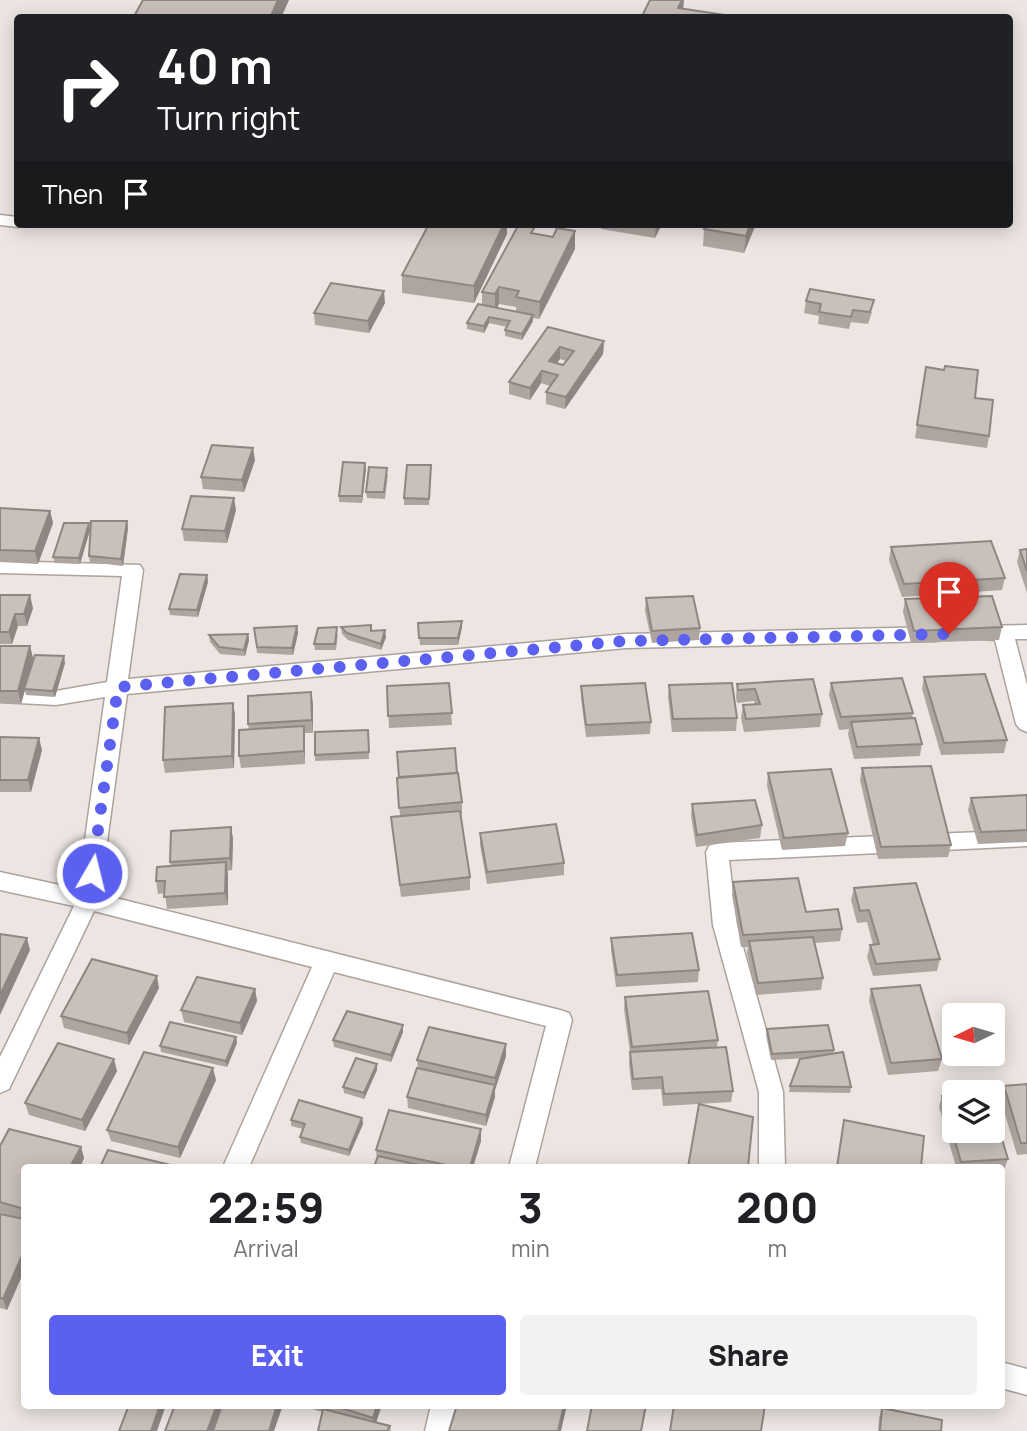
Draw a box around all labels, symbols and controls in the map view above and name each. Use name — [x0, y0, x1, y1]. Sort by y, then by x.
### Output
text: 40 m — [157, 32, 273, 99]
icon: right — [42, 42, 133, 133]
text: Turn right — [157, 96, 300, 140]
icon: arrive — [117, 175, 155, 213]
text: Then — [42, 176, 103, 212]
pin — [919, 562, 979, 634]
icon: arrive — [930, 573, 968, 611]
position arrow — [55, 836, 129, 910]
north arrow — [942, 1003, 1004, 1066]
map controls — [942, 1003, 1005, 1143]
button: layers — [942, 1080, 1005, 1143]
text: 22:59 — [208, 1178, 324, 1236]
text: 3 — [518, 1178, 543, 1236]
text: 200 — [736, 1178, 818, 1236]
text: Arrival — [233, 1232, 299, 1264]
text: min — [511, 1232, 550, 1264]
text: m — [768, 1232, 787, 1264]
button: Exit — [49, 1315, 506, 1395]
button: Share — [520, 1315, 977, 1395]

